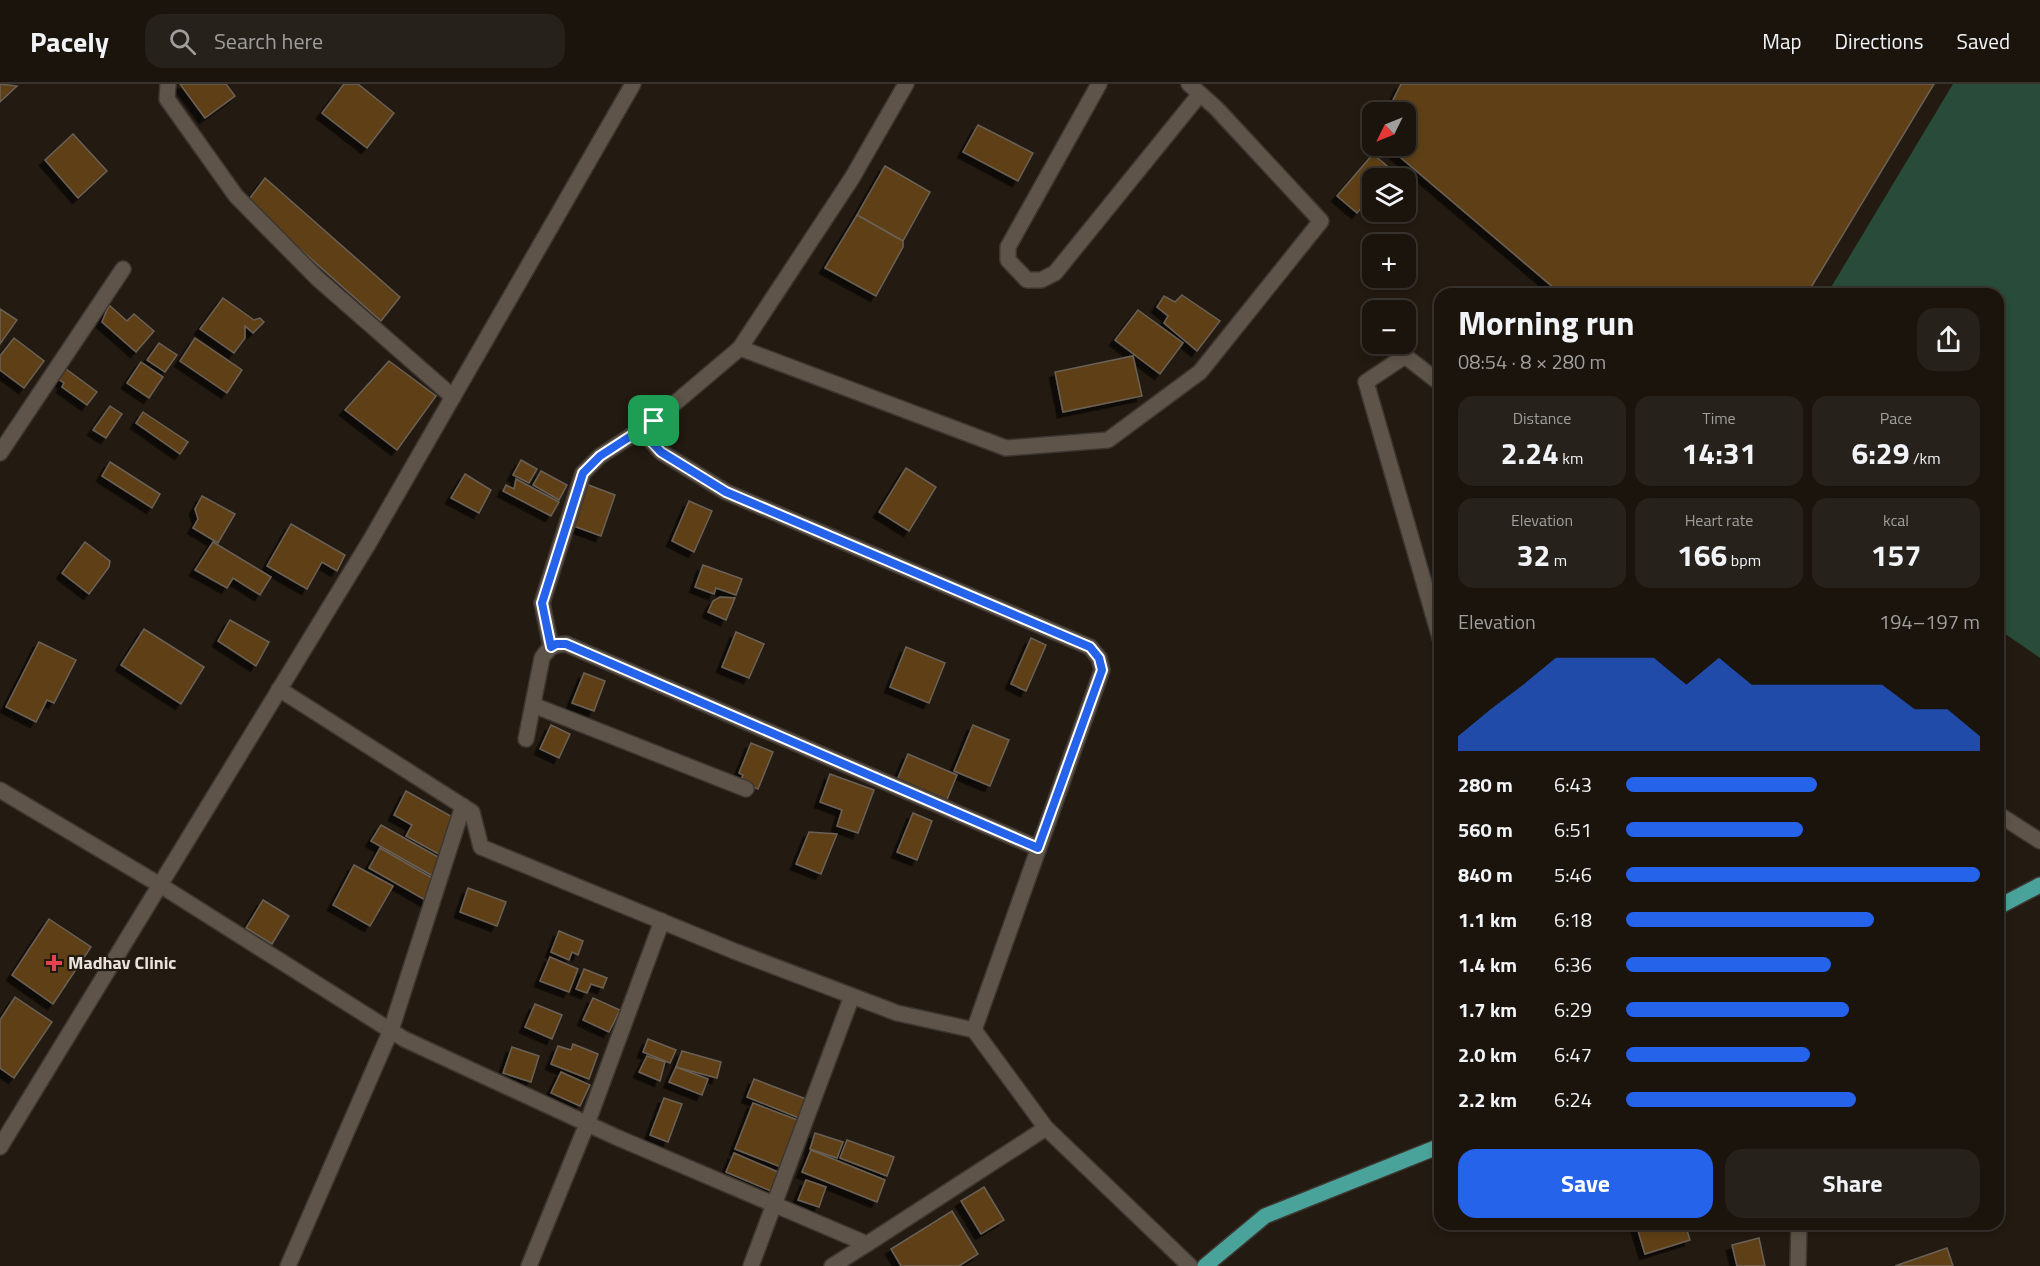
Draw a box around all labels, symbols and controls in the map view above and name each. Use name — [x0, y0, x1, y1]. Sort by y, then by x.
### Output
search box — [145, 14, 565, 68]
text: Pacely — [30, 20, 109, 63]
text: Search here — [214, 24, 323, 58]
icon: search — [166, 25, 199, 58]
text: Map — [1762, 25, 1802, 57]
text: Directions — [1835, 25, 1924, 57]
text: Saved — [1957, 25, 2010, 57]
north arrow — [1362, 102, 1416, 156]
map controls — [1362, 102, 1416, 354]
button: layers — [1362, 168, 1416, 222]
button: + — [1362, 234, 1416, 288]
text: Morning run — [1458, 298, 1635, 348]
button: − — [1362, 300, 1416, 354]
button: share — [1917, 308, 1980, 371]
text: 08:54 · 8 × 280 m — [1458, 346, 1606, 377]
pin — [628, 395, 679, 446]
icon: arrive — [637, 404, 670, 437]
text: Distance — [1513, 406, 1571, 430]
text: Time — [1702, 406, 1736, 430]
text: Pace — [1880, 406, 1912, 430]
text: 2.24 — [1501, 430, 1559, 476]
text: 14:31 — [1682, 430, 1756, 476]
text: 6:29 — [1851, 430, 1909, 476]
text: km — [1559, 446, 1583, 470]
text: /km — [1909, 446, 1941, 470]
text: Elevation — [1511, 508, 1573, 532]
text: Heart rate — [1685, 508, 1753, 532]
text: kcal — [1883, 508, 1909, 532]
text: 32 — [1517, 532, 1550, 578]
text: 166 — [1677, 532, 1727, 578]
text: 157 — [1871, 532, 1921, 578]
text: m — [1550, 548, 1567, 572]
text: bpm — [1727, 548, 1761, 572]
text: Elevation — [1458, 606, 1536, 637]
text: 194–197 m — [1879, 606, 1980, 637]
text: 280 m — [1458, 769, 1513, 800]
text: 6:43 — [1554, 769, 1592, 800]
text: 560 m — [1458, 814, 1513, 845]
text: 6:51 — [1554, 814, 1592, 845]
text: 840 m — [1458, 859, 1513, 890]
text: 5:46 — [1554, 859, 1592, 890]
text: 1.1 km — [1458, 904, 1517, 935]
text: 6:18 — [1554, 904, 1592, 935]
place label: Madhav Clinic — [68, 949, 176, 976]
text: 1.4 km — [1458, 949, 1517, 980]
text: 6:36 — [1554, 949, 1592, 980]
marker: Madhav Clinic — [45, 954, 63, 972]
text: 1.7 km — [1458, 994, 1517, 1025]
text: 6:29 — [1554, 994, 1592, 1025]
text: 2.0 km — [1458, 1039, 1517, 1070]
text: 6:47 — [1554, 1039, 1592, 1070]
text: 2.2 km — [1458, 1084, 1517, 1115]
text: 6:24 — [1554, 1084, 1592, 1115]
button: Save — [1458, 1149, 1713, 1218]
button: Share — [1725, 1149, 1980, 1218]

